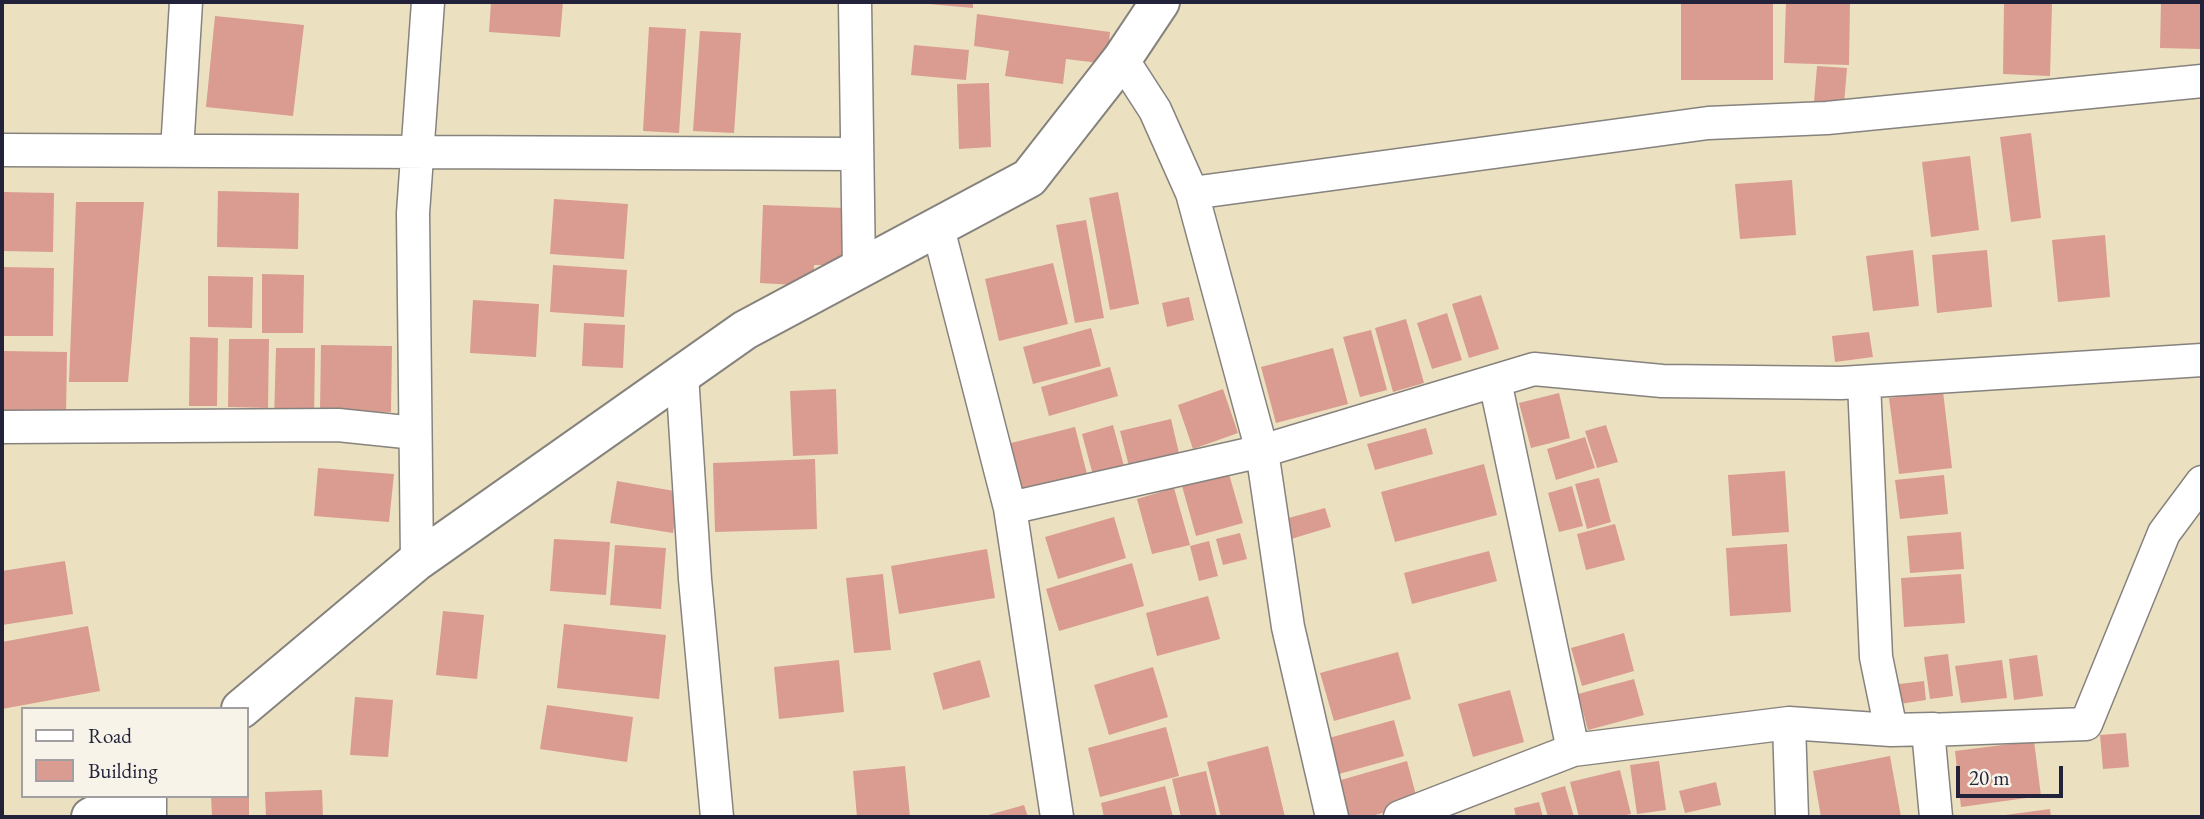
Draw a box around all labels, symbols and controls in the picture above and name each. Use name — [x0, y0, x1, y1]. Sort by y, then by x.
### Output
legend — [21, 707, 248, 798]
text: Road — [88, 722, 132, 749]
scale bar — [1959, 752, 2066, 796]
text: Building — [88, 757, 158, 784]
text: 20 m — [1969, 764, 2010, 791]

